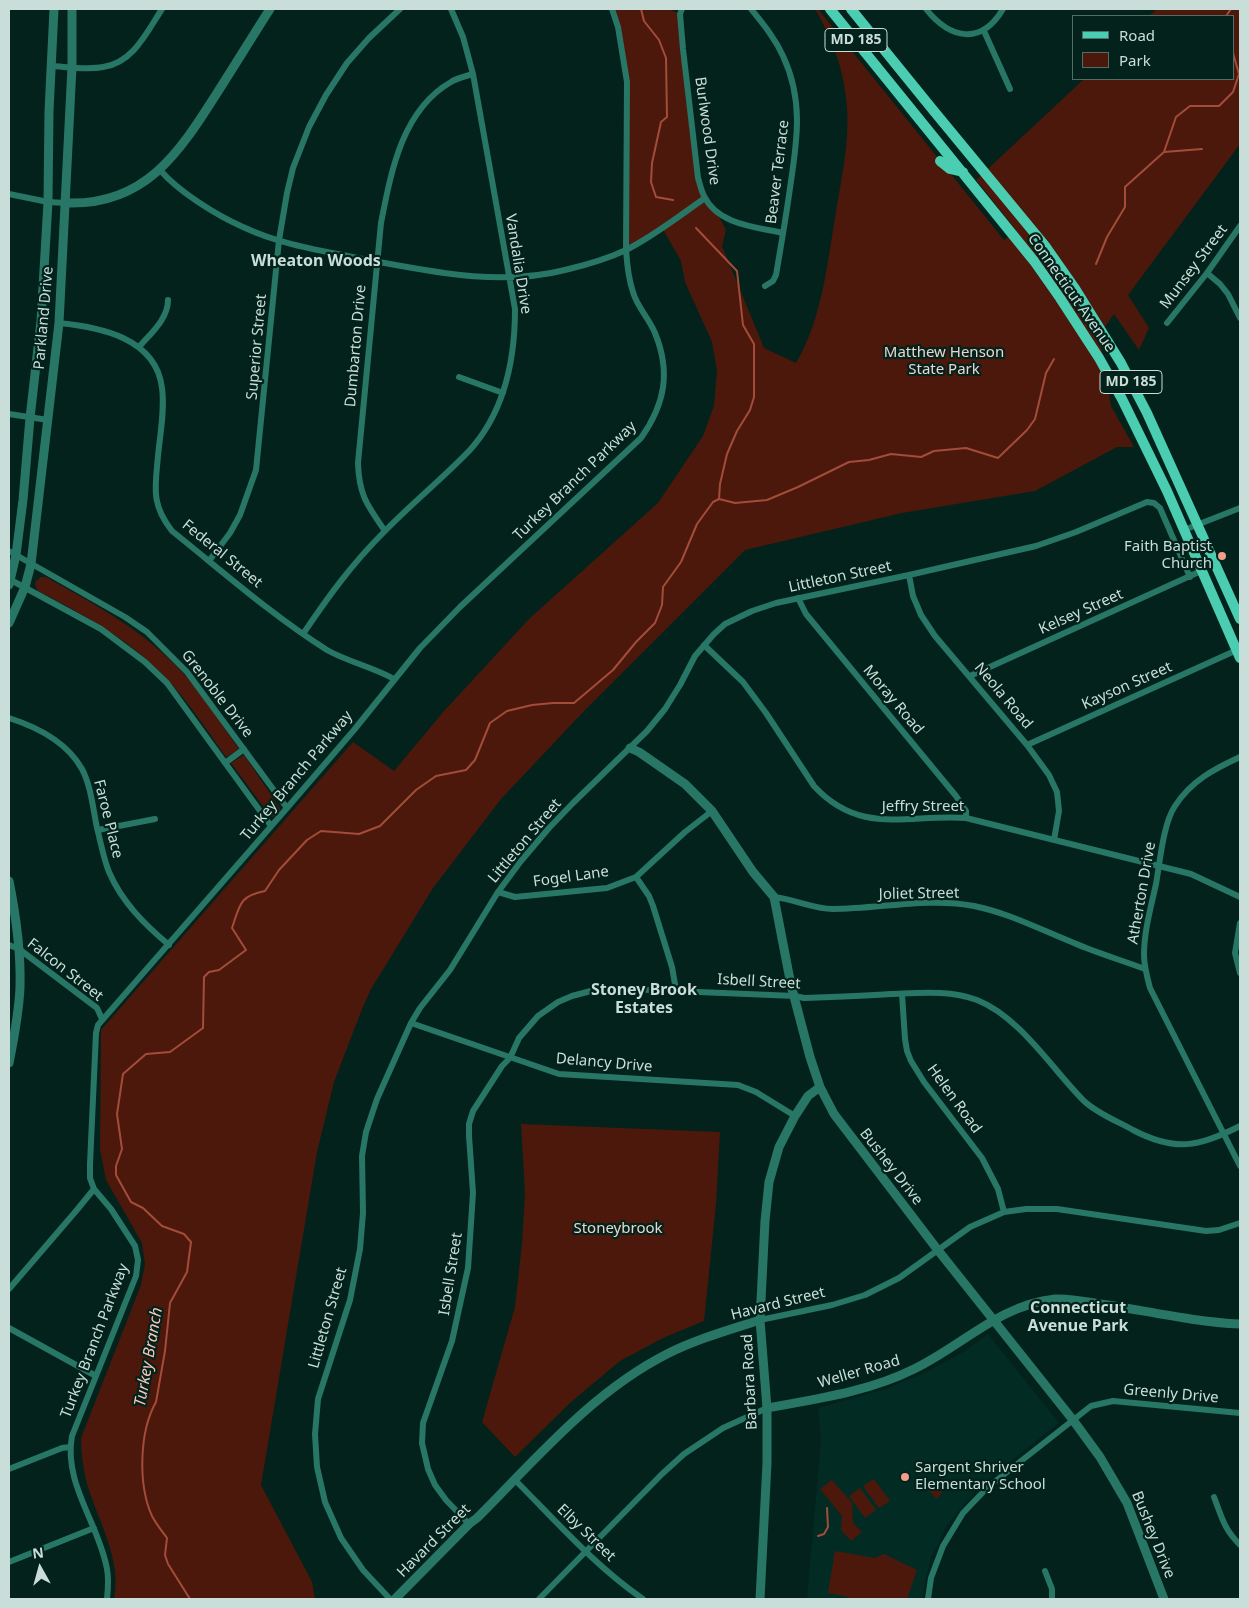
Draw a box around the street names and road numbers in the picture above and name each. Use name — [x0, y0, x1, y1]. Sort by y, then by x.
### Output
road number: MD 185 — [825, 28, 887, 52]
street label: Burlwood Drive — [690, 76, 724, 186]
street label: Beaver Terrace — [763, 119, 793, 225]
street label: Vandalia Drive — [501, 213, 535, 315]
street label: Munsey Street — [1156, 221, 1232, 313]
street label: Connecticut Avenue — [1023, 230, 1119, 356]
street label: Parkland Drive — [31, 266, 57, 370]
street label: Dumbarton Drive — [342, 284, 370, 408]
street label: Superior Street — [243, 293, 271, 401]
road number: MD 185 — [1100, 371, 1162, 394]
street label: Turkey Branch Parkway — [510, 418, 640, 544]
street label: Federal Street — [178, 516, 266, 592]
street label: Littleton Street — [787, 557, 893, 597]
street label: Kelsey Street — [1036, 585, 1126, 639]
street label: Grenoble Drive — [177, 647, 257, 741]
street label: Kayson Street — [1079, 658, 1175, 714]
street label: Neola Road — [970, 659, 1036, 733]
street label: Moray Road — [859, 662, 927, 738]
street label: Turkey Branch Parkway — [237, 707, 357, 845]
street label: Faroe Place — [90, 778, 126, 860]
street label: Littleton Street — [485, 795, 565, 887]
street label: Jeffry Street — [882, 798, 964, 816]
street label: Atherton Drive — [1124, 840, 1160, 946]
street label: Fogel Lane — [532, 863, 610, 891]
street label: Joliet Street — [879, 884, 959, 904]
street label: Falcon Street — [23, 935, 107, 1005]
street label: Isbell Street — [717, 971, 801, 993]
street label: Delancy Drive — [555, 1050, 653, 1076]
street label: Helen Road — [923, 1061, 985, 1137]
street label: Bushey Drive — [856, 1125, 926, 1209]
street label: Isbell Street — [436, 1231, 466, 1317]
street label: Turkey Branch Parkway — [57, 1261, 133, 1421]
street label: Littleton Street — [305, 1265, 351, 1371]
street label: Havard Street — [729, 1284, 827, 1324]
street label: Barbara Road — [738, 1333, 762, 1431]
street label: Weller Road — [816, 1352, 902, 1392]
street label: Greenly Drive — [1123, 1381, 1219, 1407]
street label: Bushey Drive — [1127, 1489, 1179, 1581]
street label: Havard Street — [394, 1501, 474, 1581]
street label: Elby Street — [553, 1501, 619, 1565]

